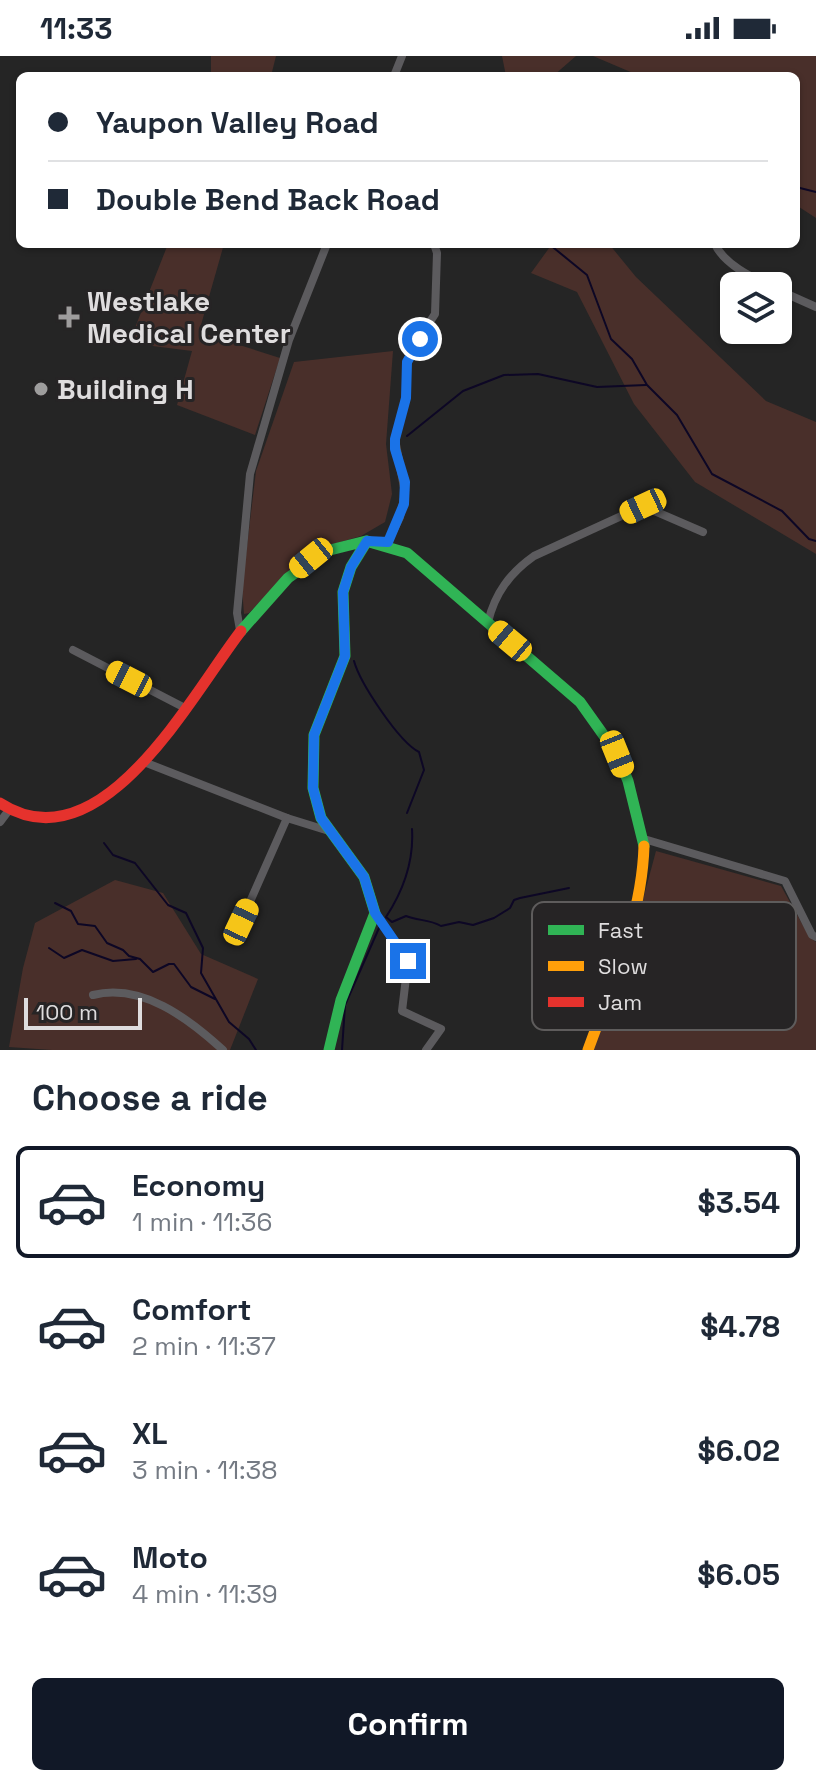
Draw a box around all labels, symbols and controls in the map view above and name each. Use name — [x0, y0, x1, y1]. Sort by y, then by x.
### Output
text: 11:33 — [40, 9, 113, 48]
text: Yaupon Valley Road — [96, 103, 379, 142]
text: Double Bend Back Road — [96, 180, 440, 219]
map controls — [720, 272, 792, 344]
button: layers — [720, 272, 792, 344]
place label: Westlake Medical Center — [87, 283, 291, 351]
marker: Westlake Medical Center — [58, 306, 80, 328]
route start — [402, 321, 438, 357]
place label: Building H — [57, 371, 194, 407]
marker: Building H — [32, 380, 50, 398]
car — [616, 485, 670, 527]
car — [285, 534, 337, 582]
car — [484, 616, 536, 666]
car — [102, 657, 156, 701]
car — [597, 727, 637, 781]
car — [220, 895, 262, 949]
legend — [532, 902, 796, 1030]
text: Fast — [598, 916, 644, 944]
route end — [390, 943, 426, 979]
text: Slow — [598, 952, 648, 980]
text: Jam — [598, 988, 642, 1016]
scale bar — [24, 994, 142, 1030]
text: 100 m — [36, 998, 98, 1026]
text: Choose a ride — [32, 1075, 268, 1121]
icon: car — [36, 1166, 108, 1238]
text: Economy — [132, 1166, 265, 1205]
text: $3.54 — [698, 1183, 780, 1222]
text: 1 min · 11:36 — [132, 1205, 272, 1239]
icon: car — [36, 1290, 108, 1362]
text: Comfort — [132, 1290, 251, 1329]
text: $4.78 — [700, 1307, 780, 1346]
text: 2 min · 11:37 — [132, 1329, 276, 1363]
icon: car — [36, 1414, 108, 1486]
text: XL — [132, 1414, 168, 1453]
text: $6.02 — [698, 1431, 780, 1470]
text: 3 min · 11:38 — [132, 1453, 278, 1487]
icon: car — [36, 1538, 108, 1610]
text: Moto — [132, 1538, 208, 1577]
text: $6.05 — [697, 1555, 780, 1594]
text: 4 min · 11:39 — [132, 1577, 278, 1611]
button: Confirm — [32, 1678, 784, 1770]

